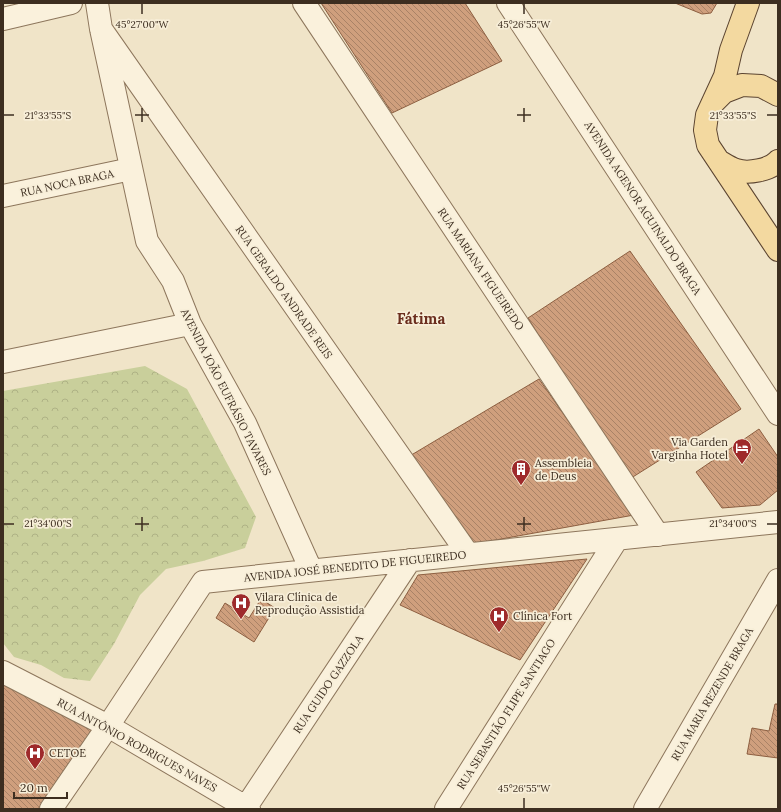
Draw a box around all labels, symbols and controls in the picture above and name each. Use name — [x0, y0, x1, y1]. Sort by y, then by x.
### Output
text: 45°27'00"W — [116, 18, 169, 31]
text: 45°26'55"W — [498, 18, 551, 31]
text: 21°33'55"S — [25, 109, 71, 122]
text: 21°33'55"S — [710, 109, 756, 122]
street label: AVENIDA AGENOR AGUINALDO BRAGA — [581, 118, 705, 298]
street label: RUA NOCA BRAGA — [19, 166, 116, 200]
street label: RUA MARIANA FIGUEIREDO — [435, 205, 527, 333]
street label: RUA GERALDO ANDRADE REIS — [233, 223, 335, 361]
street label: AVENIDA JOÃO EUFRÁSIO TAVARES — [177, 305, 274, 478]
district label: Fátima — [397, 309, 445, 328]
place label: Via Garden Varginha Hotel — [650, 435, 728, 462]
hotel icon: Via Garden Varginha Hotel — [731, 437, 753, 465]
place label: Assembleia de Deus — [534, 456, 592, 483]
building icon: Assembleia de Deus — [510, 458, 532, 486]
text: 21°34'00"S — [24, 517, 72, 530]
text: 21°34'00"S — [709, 517, 757, 530]
street label: AVENIDA JOSÉ BENEDITO DE FIGUEIREDO — [242, 547, 467, 585]
place label: Vilara Clínica de Reprodução Assistida — [254, 590, 365, 617]
hospital icon: Vilara Clínica de Reprodução Assistida — [230, 592, 252, 620]
hospital icon: Clínica Fort — [488, 605, 510, 633]
place label: Clínica Fort — [513, 609, 573, 623]
street label: RUA MARIA REZENDE BRAGA — [668, 624, 757, 763]
street label: RUA GUIDO GAZZOLA — [290, 631, 367, 736]
street label: RUA SEBASTIÃO FLIPE SANTIAGO — [454, 636, 558, 792]
street label: RUA ANTÔNIO RODRIGUES NAVES — [54, 695, 220, 795]
hospital icon: CETOE — [24, 742, 46, 770]
place label: CETOE — [49, 746, 86, 760]
scale bar — [14, 774, 67, 800]
text: 20 m — [20, 780, 48, 795]
text: 45°26'55"W — [498, 782, 551, 795]

